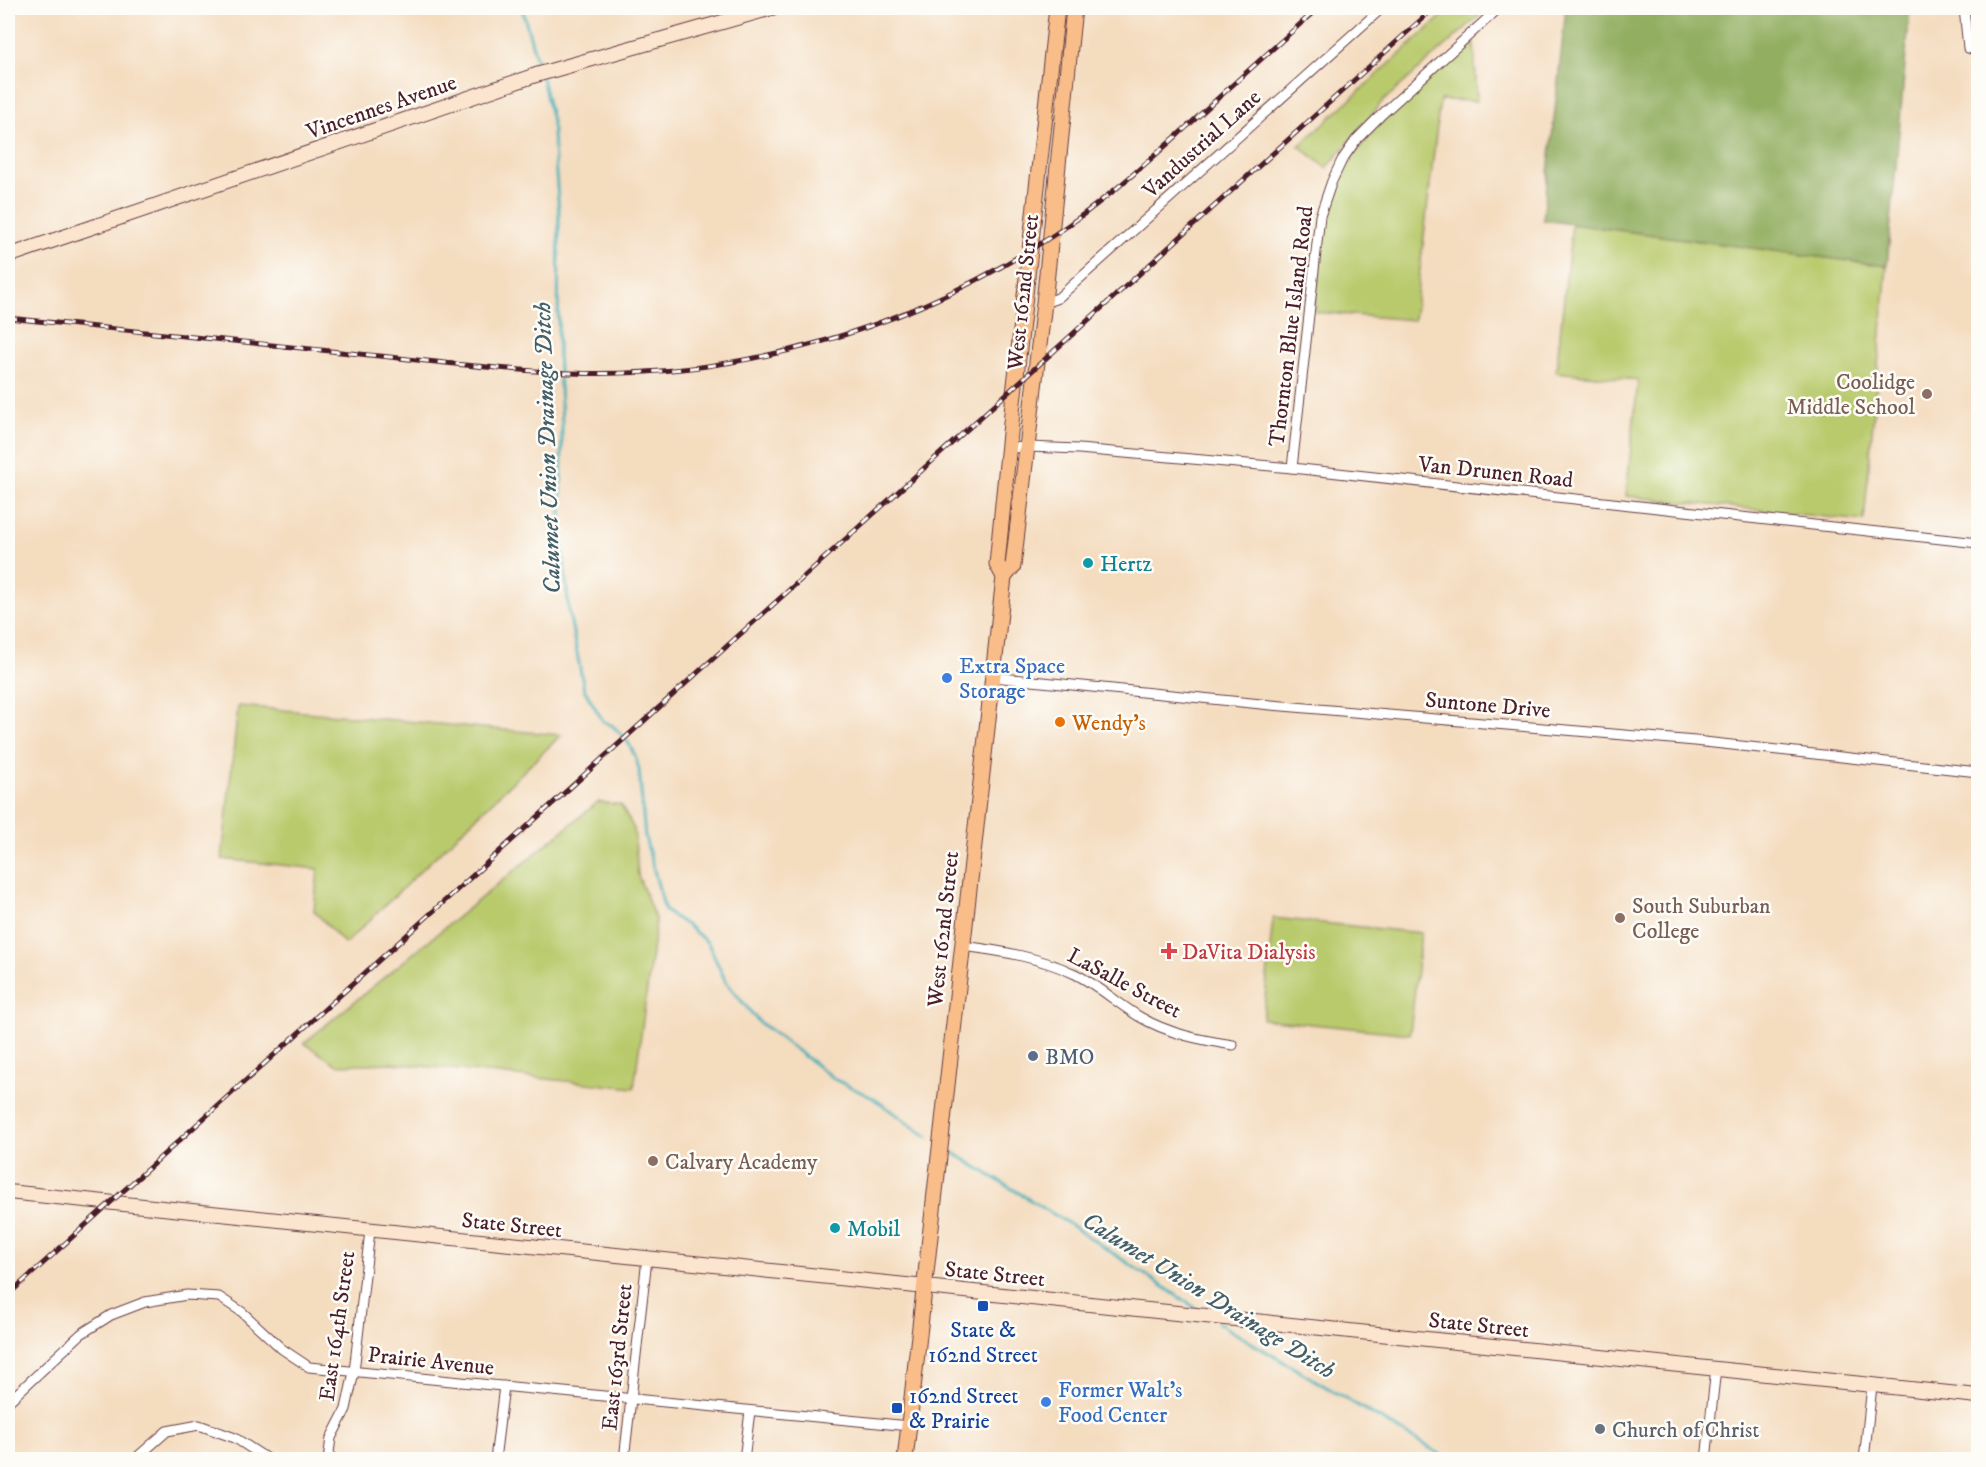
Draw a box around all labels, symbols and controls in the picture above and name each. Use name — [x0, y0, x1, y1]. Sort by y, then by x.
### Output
street label: Vincennes Avenue — [302, 69, 460, 146]
street label: Vandustrial Lane — [1137, 84, 1267, 205]
street label: Thornton Blue Island Road — [1263, 204, 1320, 448]
street label: West 162nd Street — [1002, 213, 1045, 373]
water label: Calumet Union Drainage Ditch — [528, 301, 568, 595]
place label: Coolidge Middle School — [1787, 369, 1915, 421]
marker: Coolidge Middle School — [1920, 387, 1934, 401]
street label: Van Drunen Road — [1416, 451, 1575, 494]
place label: Hertz — [1100, 551, 1152, 578]
marker: Hertz — [1081, 556, 1095, 570]
place label: Extra Space Storage — [959, 653, 1065, 705]
marker: Extra Space Storage — [940, 671, 954, 685]
street label: Suntone Drive — [1424, 687, 1552, 724]
place label: Wendy's — [1071, 710, 1146, 737]
marker: Wendy's — [1053, 715, 1067, 729]
street label: West 162nd Street — [922, 850, 965, 1010]
place label: South Suburban College — [1632, 893, 1771, 945]
marker: South Suburban College — [1613, 911, 1627, 925]
place label: DaVita Dialysis — [1182, 939, 1316, 966]
street label: LaSalle Street — [1063, 942, 1186, 1025]
marker: DaVita Dialysis — [1160, 942, 1178, 960]
place label: BMO — [1045, 1044, 1094, 1071]
marker: BMO — [1026, 1049, 1040, 1063]
place label: Calvary Academy — [665, 1149, 818, 1176]
marker: Calvary Academy — [646, 1154, 660, 1168]
water label: Calumet Union Drainage Ditch — [1077, 1206, 1340, 1386]
street label: State Street — [460, 1207, 563, 1244]
place label: Mobil — [847, 1216, 900, 1243]
marker: Mobil — [828, 1221, 842, 1235]
street label: East 164th Street — [314, 1249, 361, 1403]
street label: State Street — [943, 1256, 1046, 1293]
street label: East 163rd Street — [596, 1282, 639, 1432]
marker: State & 162nd Street — [976, 1299, 990, 1313]
street label: State Street — [1427, 1307, 1530, 1344]
place label: State & 162nd Street — [928, 1317, 1038, 1369]
street label: Prairie Avenue — [366, 1341, 495, 1382]
place label: Former Walt's Food Center — [1058, 1377, 1182, 1429]
place label: 162nd Street & Prairie — [909, 1383, 1018, 1435]
marker: Former Walt's Food Center — [1039, 1395, 1053, 1409]
marker: 162nd Street & Prairie — [890, 1401, 904, 1415]
place label: Church of Christ — [1612, 1417, 1759, 1444]
marker: Church of Christ — [1593, 1422, 1607, 1436]

